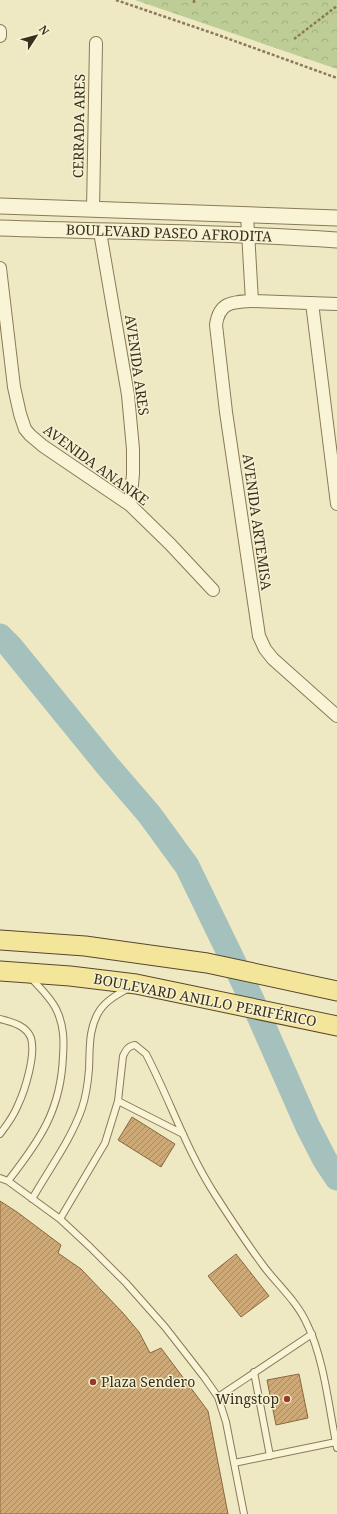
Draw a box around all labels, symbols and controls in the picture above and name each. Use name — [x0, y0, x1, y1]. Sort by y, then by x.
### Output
north arrow — [16, 16, 56, 56]
text: N — [36, 22, 53, 38]
street label: CERRADA ARES — [68, 74, 89, 178]
street label: BOULEVARD PASEO AFRODITA — [66, 219, 273, 246]
street label: AVENIDA ARES — [121, 313, 154, 417]
street label: AVENIDA ANANKE — [40, 420, 153, 509]
street label: AVENIDA ARTEMISA — [239, 452, 277, 592]
street label: BOULEVARD ANILLO PERIFÉRICO — [92, 969, 318, 1030]
place label: Plaza Sendero — [101, 1372, 195, 1391]
marker: Plaza Sendero — [88, 1377, 98, 1387]
place label: Wingstop — [215, 1389, 279, 1408]
marker: Wingstop — [282, 1394, 292, 1404]

